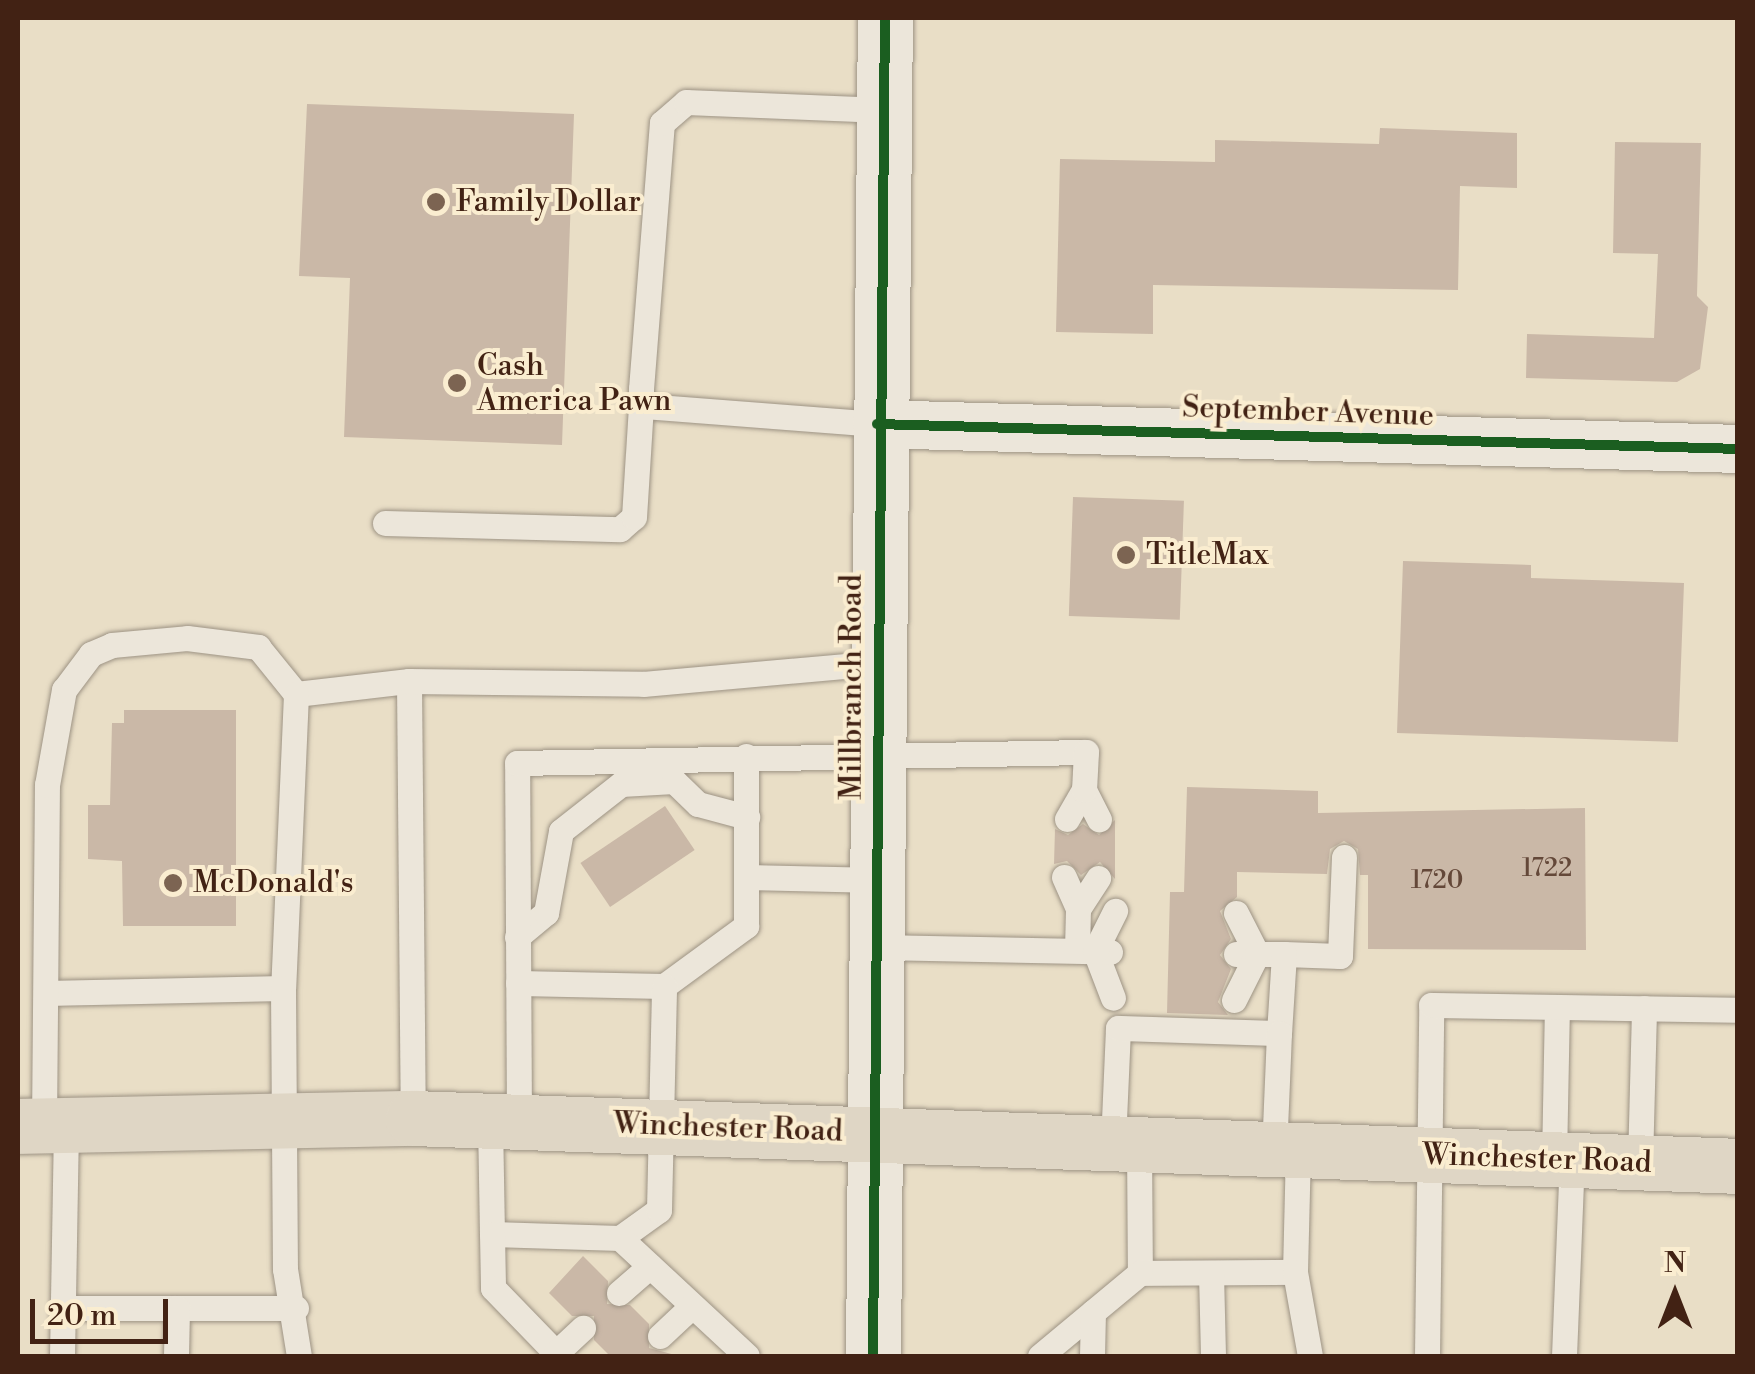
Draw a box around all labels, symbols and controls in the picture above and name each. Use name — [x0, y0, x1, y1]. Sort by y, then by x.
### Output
place label: Family Dollar — [456, 184, 641, 220]
marker: Family Dollar — [425, 191, 447, 213]
place label: Cash America Pawn — [477, 348, 671, 418]
marker: Cash America Pawn — [446, 372, 468, 394]
street label: September Avenue — [1182, 390, 1434, 434]
place label: TitleMax — [1146, 537, 1268, 573]
marker: TitleMax — [1115, 544, 1137, 566]
street label: Millbranch Road — [834, 574, 870, 800]
house number: 1722 — [1522, 854, 1572, 884]
place label: McDonald's — [193, 865, 354, 901]
house number: 1720 — [1411, 866, 1463, 896]
marker: McDonald's — [162, 872, 184, 894]
street label: Winchester Road — [613, 1106, 843, 1150]
street label: Winchester Road — [1422, 1137, 1652, 1181]
north arrow — [1625, 1244, 1725, 1344]
text: N — [1664, 1246, 1686, 1281]
scale bar — [35, 1279, 172, 1341]
text: 20 m — [47, 1297, 116, 1335]

